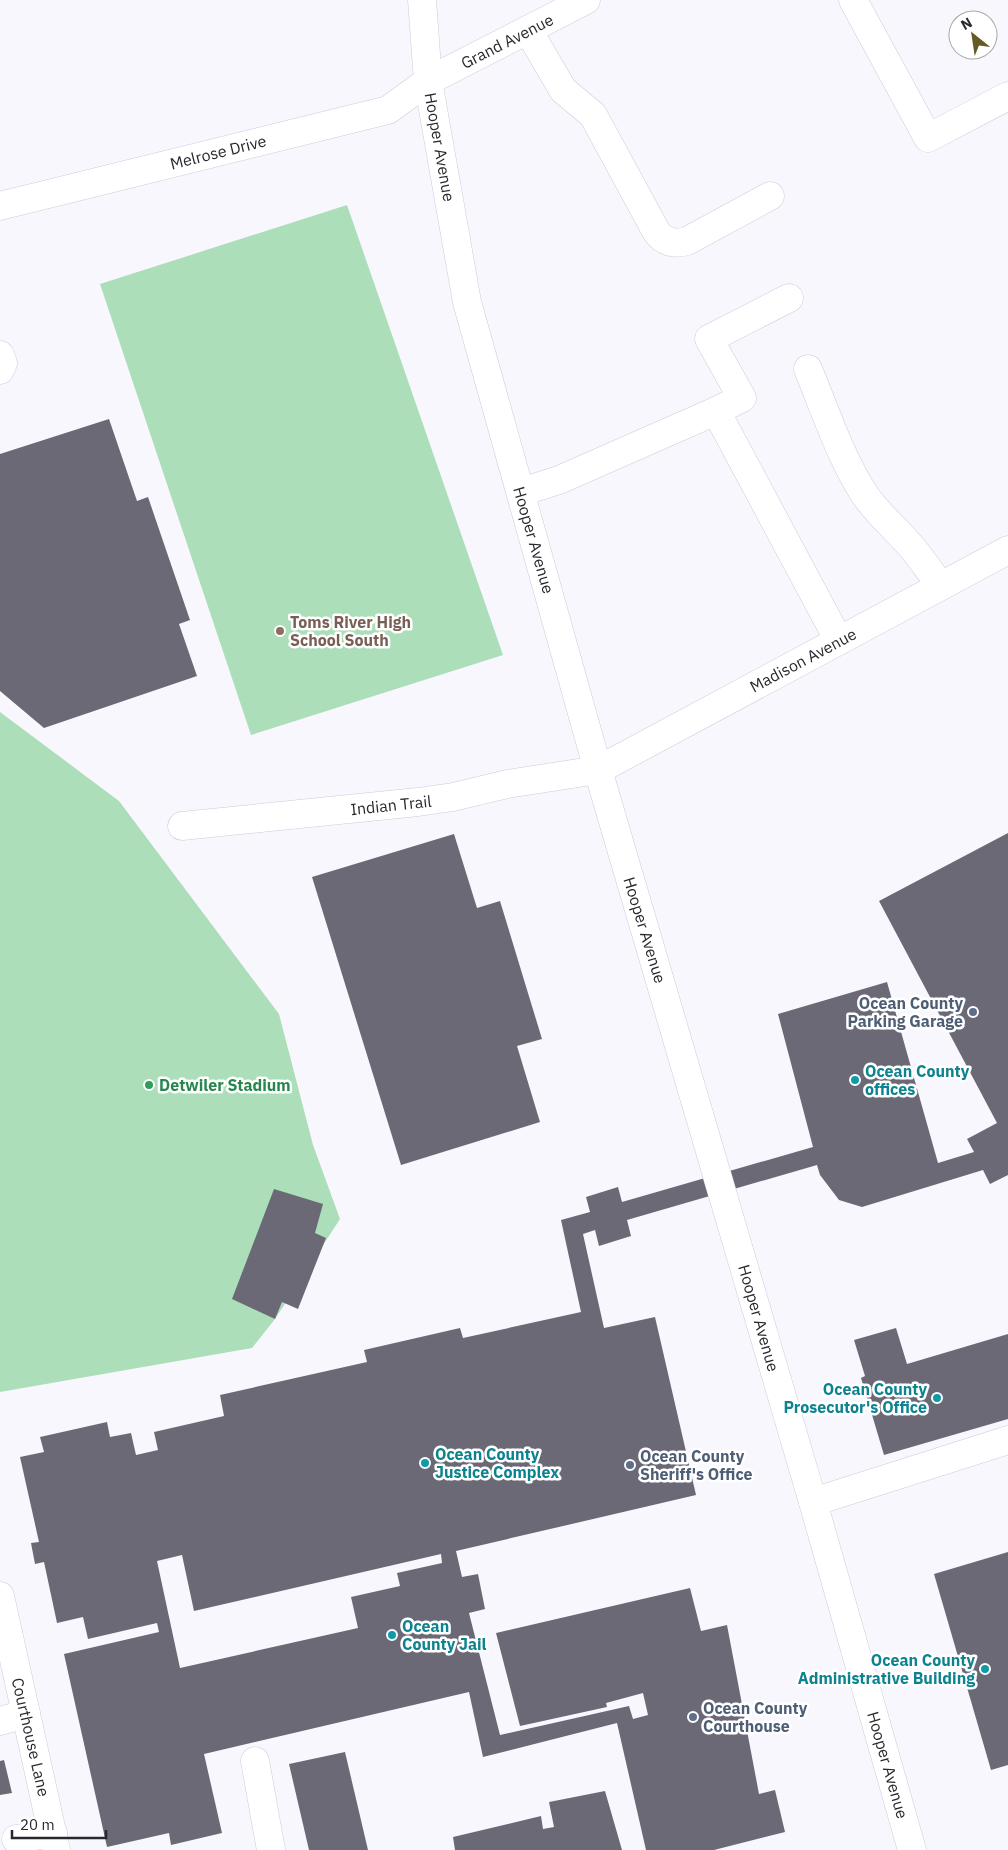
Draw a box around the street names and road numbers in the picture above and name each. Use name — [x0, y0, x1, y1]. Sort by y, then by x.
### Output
street label: Grand Avenue — [457, 9, 557, 73]
street label: Hooper Avenue — [421, 91, 459, 203]
street label: Melrose Drive — [168, 130, 268, 174]
street label: Hooper Avenue — [509, 484, 559, 596]
street label: Madison Avenue — [746, 623, 860, 696]
street label: Indian Trail — [350, 791, 432, 819]
street label: Hooper Avenue — [619, 874, 671, 986]
street label: Hooper Avenue — [734, 1262, 784, 1374]
street label: Courthouse Lane — [8, 1676, 54, 1799]
street label: Hooper Avenue — [863, 1709, 913, 1821]

